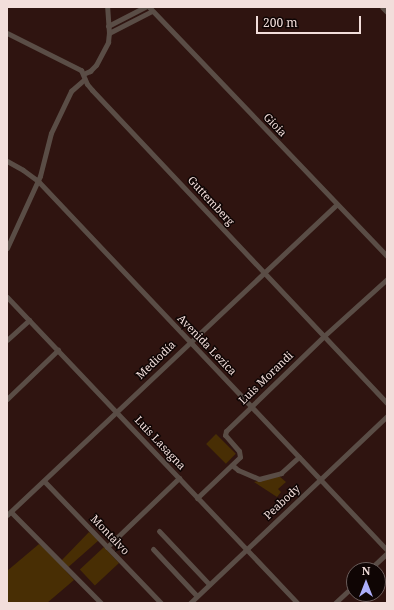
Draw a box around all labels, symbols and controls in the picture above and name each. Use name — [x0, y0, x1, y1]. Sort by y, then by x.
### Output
scale bar — [258, 8, 363, 34]
text: 200 m — [263, 14, 298, 31]
street label: Gioia — [261, 111, 289, 139]
street label: Guttemberg — [185, 174, 237, 228]
street label: Avenida Lezica — [175, 312, 239, 378]
street label: Mediodía — [134, 338, 178, 382]
street label: Luis Morandi — [236, 349, 296, 407]
street label: Luis Lasagna — [132, 413, 188, 473]
street label: Peabody — [261, 482, 303, 522]
street label: Montalvo — [88, 512, 132, 558]
north arrow — [346, 562, 386, 602]
text: N — [362, 563, 370, 578]

